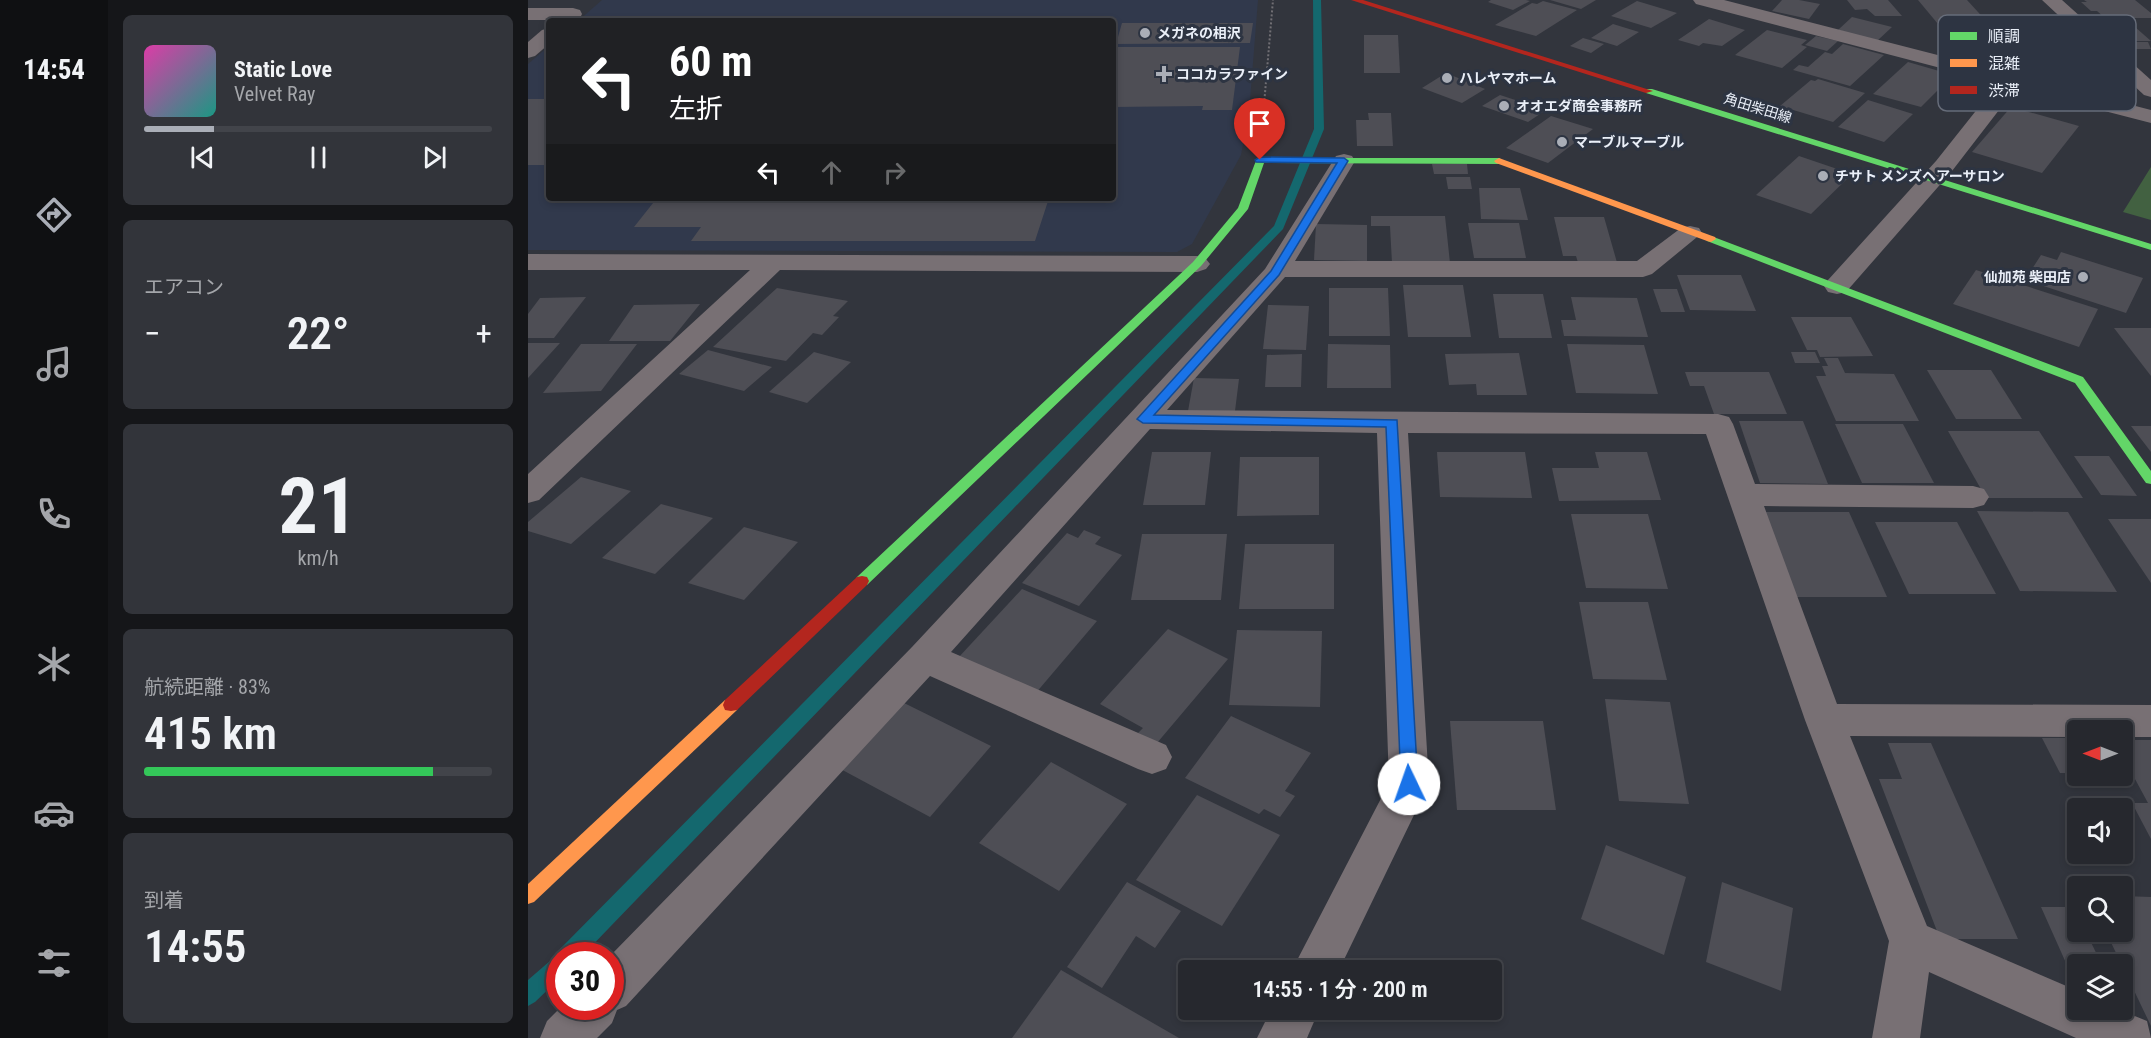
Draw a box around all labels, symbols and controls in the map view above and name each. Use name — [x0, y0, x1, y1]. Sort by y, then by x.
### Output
legend — [1938, 15, 2136, 111]
place label: メガネの相沢 — [1157, 25, 1241, 41]
marker: メガネの相沢 — [1138, 26, 1152, 40]
text: 順調 — [1988, 27, 2020, 46]
text: 60 m — [669, 37, 752, 86]
icon: left — [570, 42, 648, 120]
text: 14:54 — [23, 54, 85, 86]
text: 混雑 — [1988, 54, 2020, 73]
text: Static Love — [234, 57, 332, 82]
place label: ココカラファイン — [1176, 66, 1288, 82]
marker: ココカラファイン — [1157, 67, 1171, 81]
place label: ハレヤマホーム — [1459, 70, 1557, 86]
marker: ハレヤマホーム — [1440, 71, 1454, 85]
text: 渋滞 — [1988, 81, 2020, 100]
text: Velvet Ray — [234, 82, 315, 106]
street label: 角田柴田線 — [1722, 90, 1794, 126]
text: 左折 — [669, 93, 723, 125]
pin — [1234, 98, 1285, 160]
place label: オオエダ商会事務所 — [1516, 98, 1642, 114]
marker: オオエダ商会事務所 — [1497, 99, 1511, 113]
icon: arrive — [1243, 107, 1276, 140]
place label: マーブルマーブル — [1574, 134, 1684, 150]
marker: マーブルマーブル — [1555, 135, 1569, 149]
icon: previous — [186, 141, 219, 174]
icon: pause — [302, 141, 335, 174]
icon: next — [418, 141, 451, 174]
icon: left — [752, 156, 785, 189]
icon: ahead — [815, 156, 848, 189]
icon: right — [878, 156, 911, 189]
place label: チサト メンズヘアーサロン — [1835, 168, 2005, 184]
marker: チサト メンズヘアーサロン — [1816, 169, 1830, 183]
icon: directions — [33, 194, 75, 236]
place label: 仙加苑 柴田店 — [1984, 269, 2071, 285]
marker: 仙加苑 柴田店 — [2076, 270, 2090, 284]
text: エアコン — [144, 275, 224, 299]
text: 22° — [287, 307, 349, 360]
text: − — [144, 314, 161, 353]
text: + — [476, 314, 492, 353]
icon: music — [33, 343, 75, 385]
text: 21 — [279, 461, 357, 552]
icon: phone — [33, 493, 75, 535]
text: km/h — [297, 546, 339, 570]
icon: climate — [33, 643, 75, 685]
text: 航続距離 · 83% — [144, 675, 270, 699]
text: 415 km — [144, 707, 277, 760]
north arrow — [2067, 720, 2133, 786]
map controls — [2067, 720, 2133, 1020]
position arrow — [1377, 752, 1441, 816]
icon: car — [33, 792, 75, 834]
button: sound — [2067, 798, 2133, 864]
button: search — [2067, 876, 2133, 942]
text: 到着 — [144, 888, 184, 912]
text: 14:55 — [144, 920, 246, 973]
icon: filters — [33, 942, 75, 984]
speed limit sign: 30 — [546, 942, 624, 1020]
button: layers — [2067, 954, 2133, 1020]
text: 14:55 · 1 分 · 200 m — [1252, 977, 1428, 1002]

